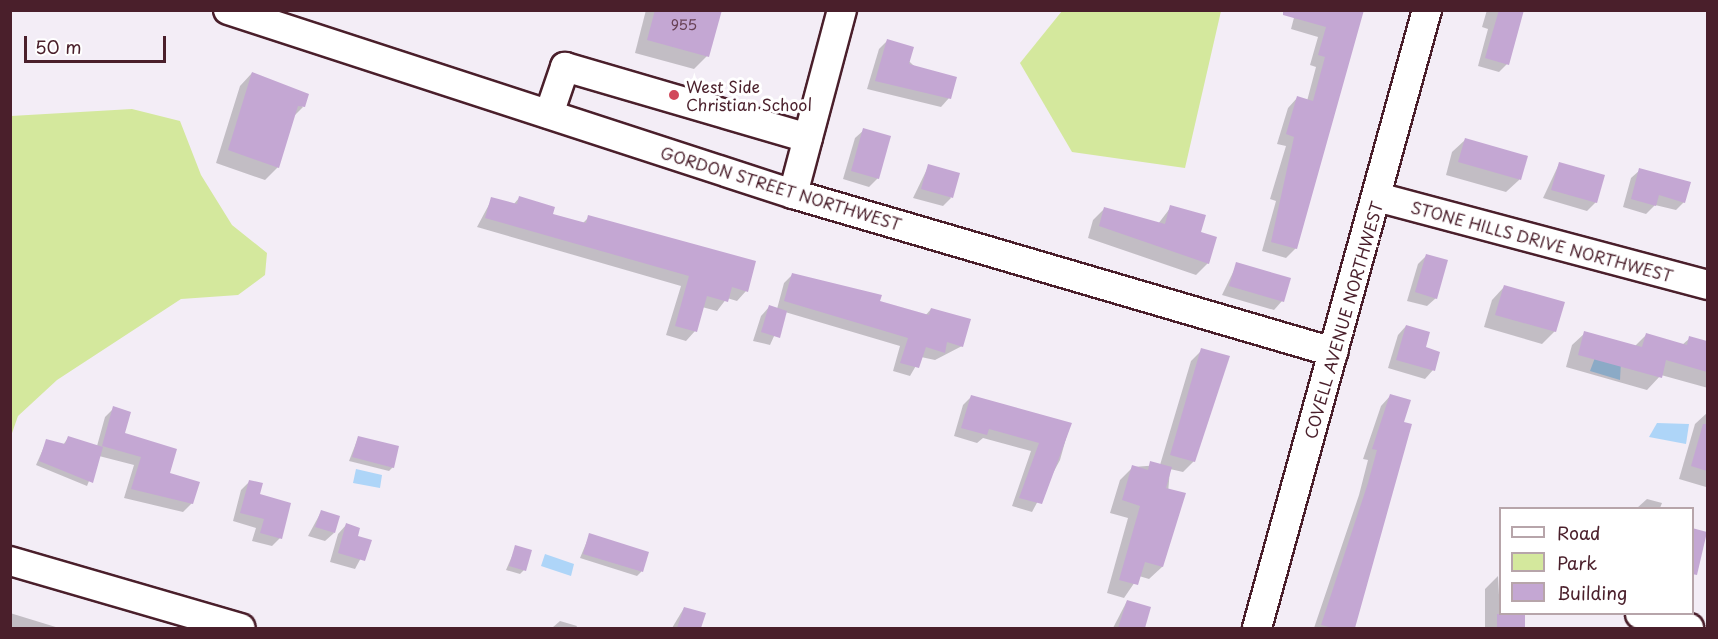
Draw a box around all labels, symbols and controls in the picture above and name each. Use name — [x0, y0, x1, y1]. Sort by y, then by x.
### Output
house number: 955 — [671, 17, 697, 33]
scale bar — [27, 24, 170, 62]
text: 50 m — [35, 33, 82, 60]
place label: West Side Christian School — [686, 76, 812, 114]
marker: West Side Christian School — [667, 88, 681, 102]
street label: GORDON STREET NORTHWEST — [657, 142, 905, 234]
street label: STONE HILLS DRIVE NORTHWEST — [1408, 197, 1676, 285]
street label: COVELL AVENUE NORTHWEST — [1300, 199, 1386, 441]
legend — [1499, 507, 1694, 615]
text: Road — [1557, 519, 1601, 546]
text: Park — [1557, 549, 1597, 576]
text: Building — [1557, 579, 1627, 606]

